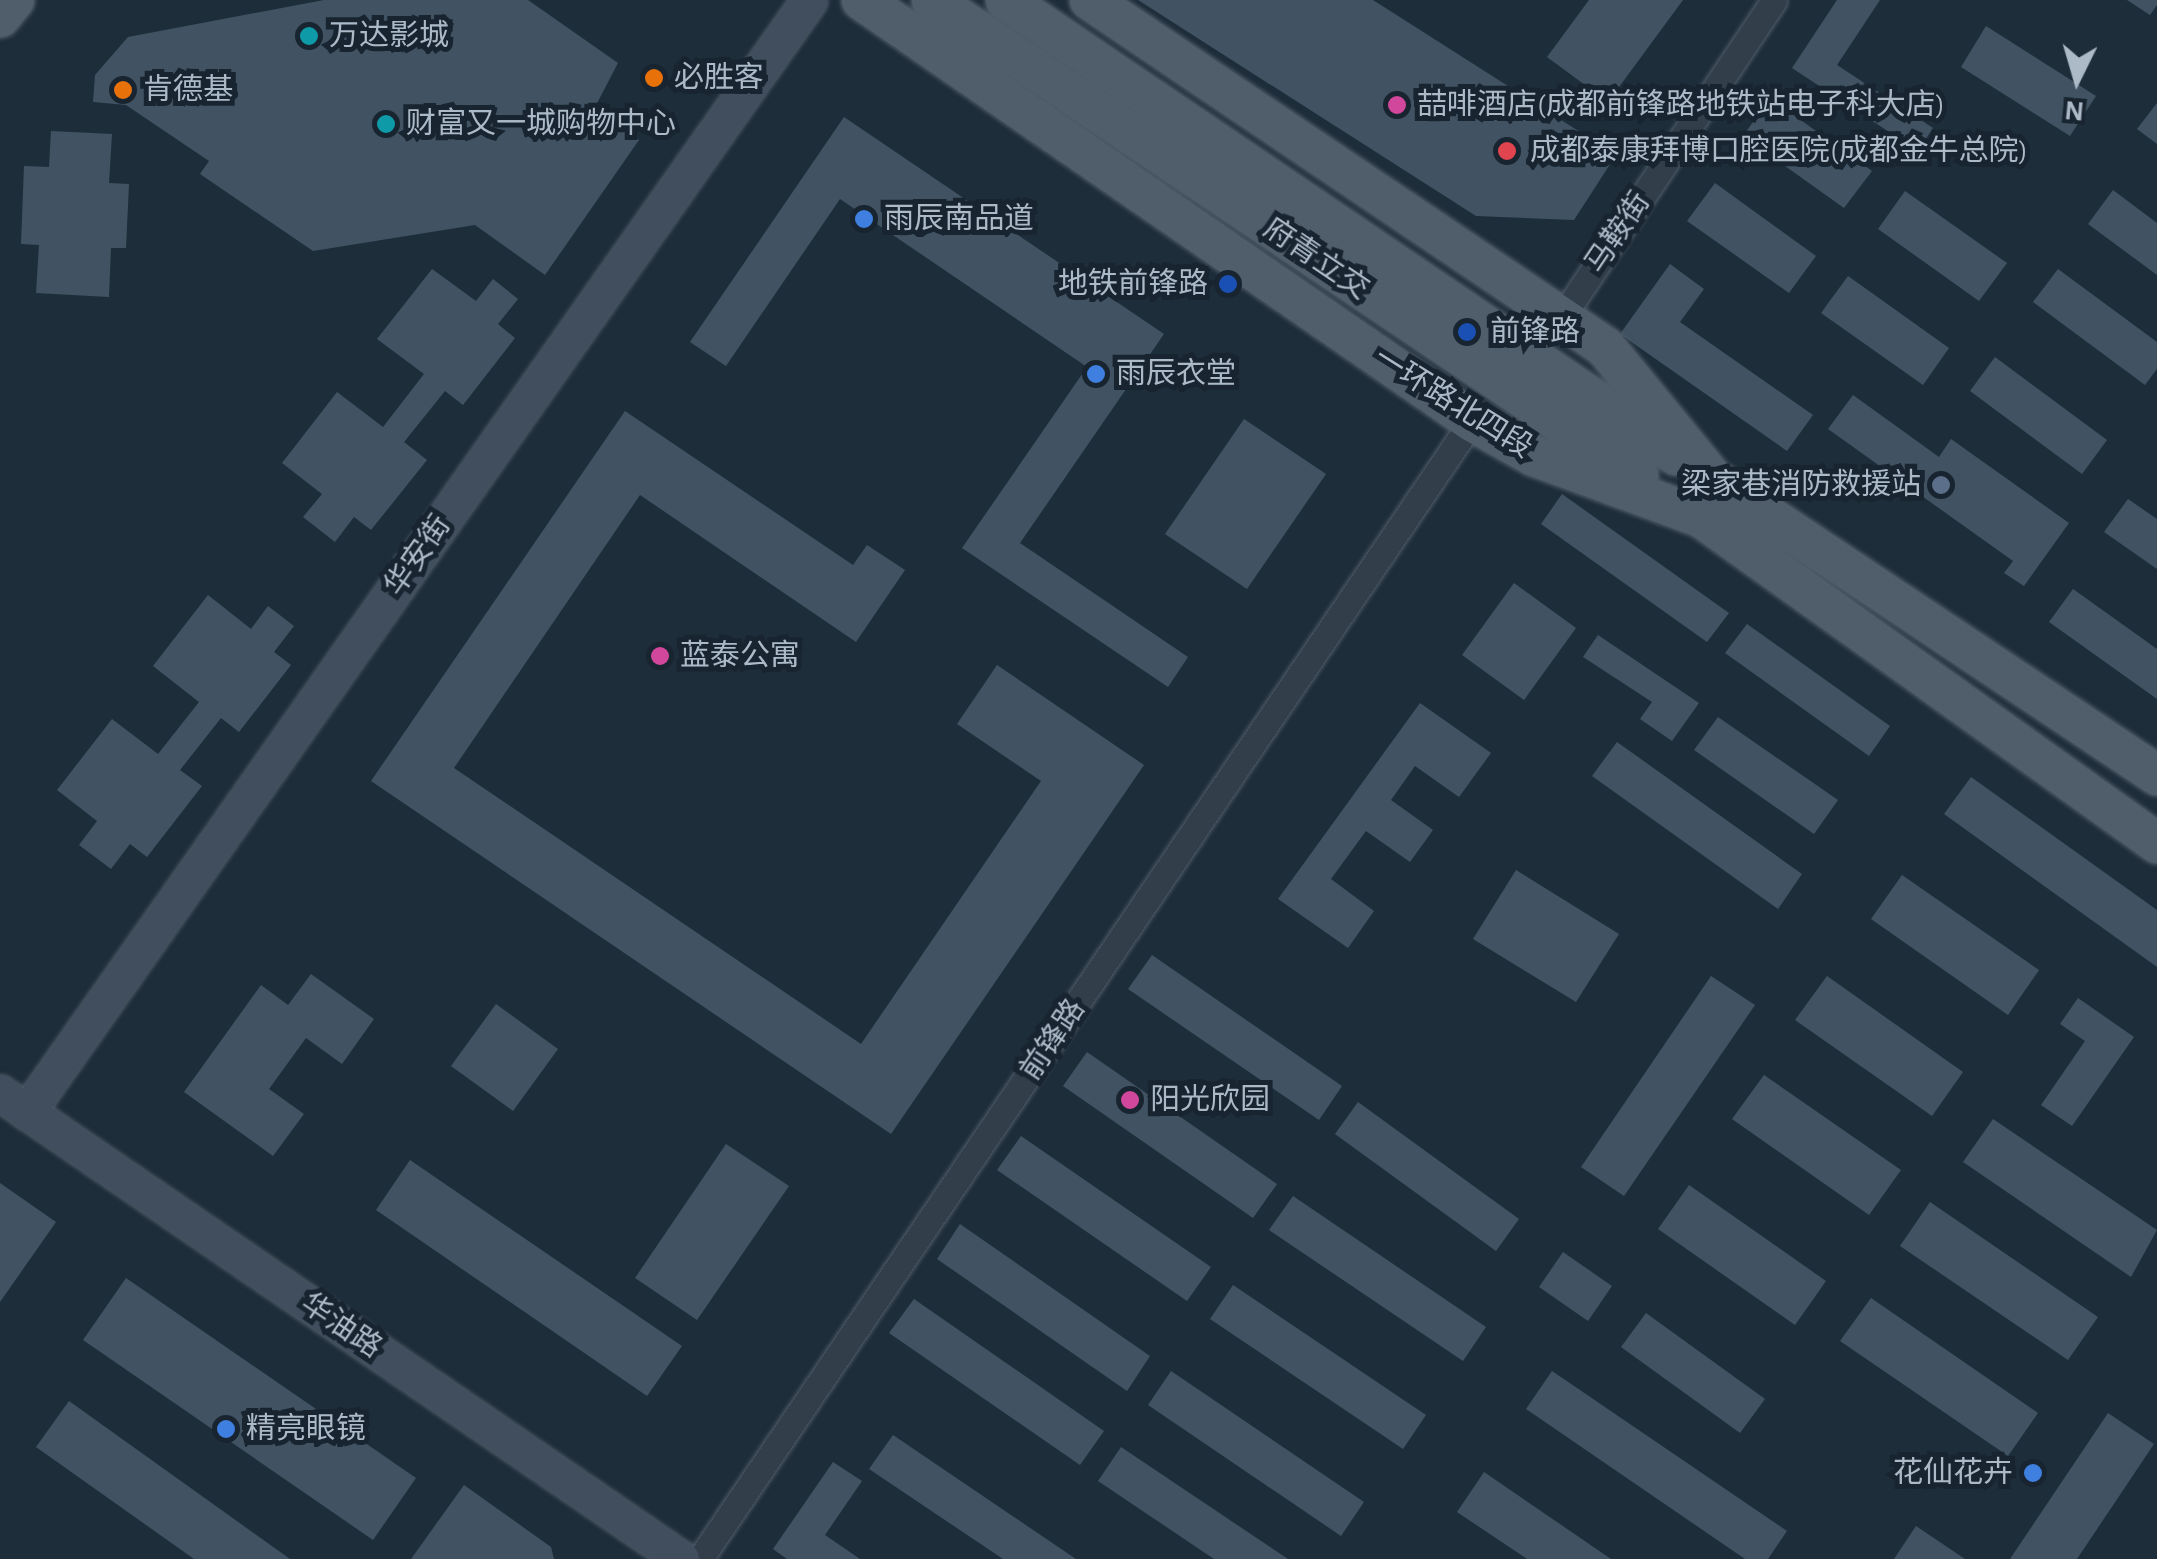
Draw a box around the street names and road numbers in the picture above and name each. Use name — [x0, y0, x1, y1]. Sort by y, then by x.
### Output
street label: 马鞍街 — [1578, 186, 1658, 280]
street label: 府青立交 — [1256, 211, 1376, 307]
street label: 一环路北四段 — [1367, 340, 1539, 466]
street label: 华安街 — [377, 509, 459, 603]
street label: 前锋路 — [1013, 993, 1093, 1087]
street label: 华油路 — [294, 1286, 388, 1366]

